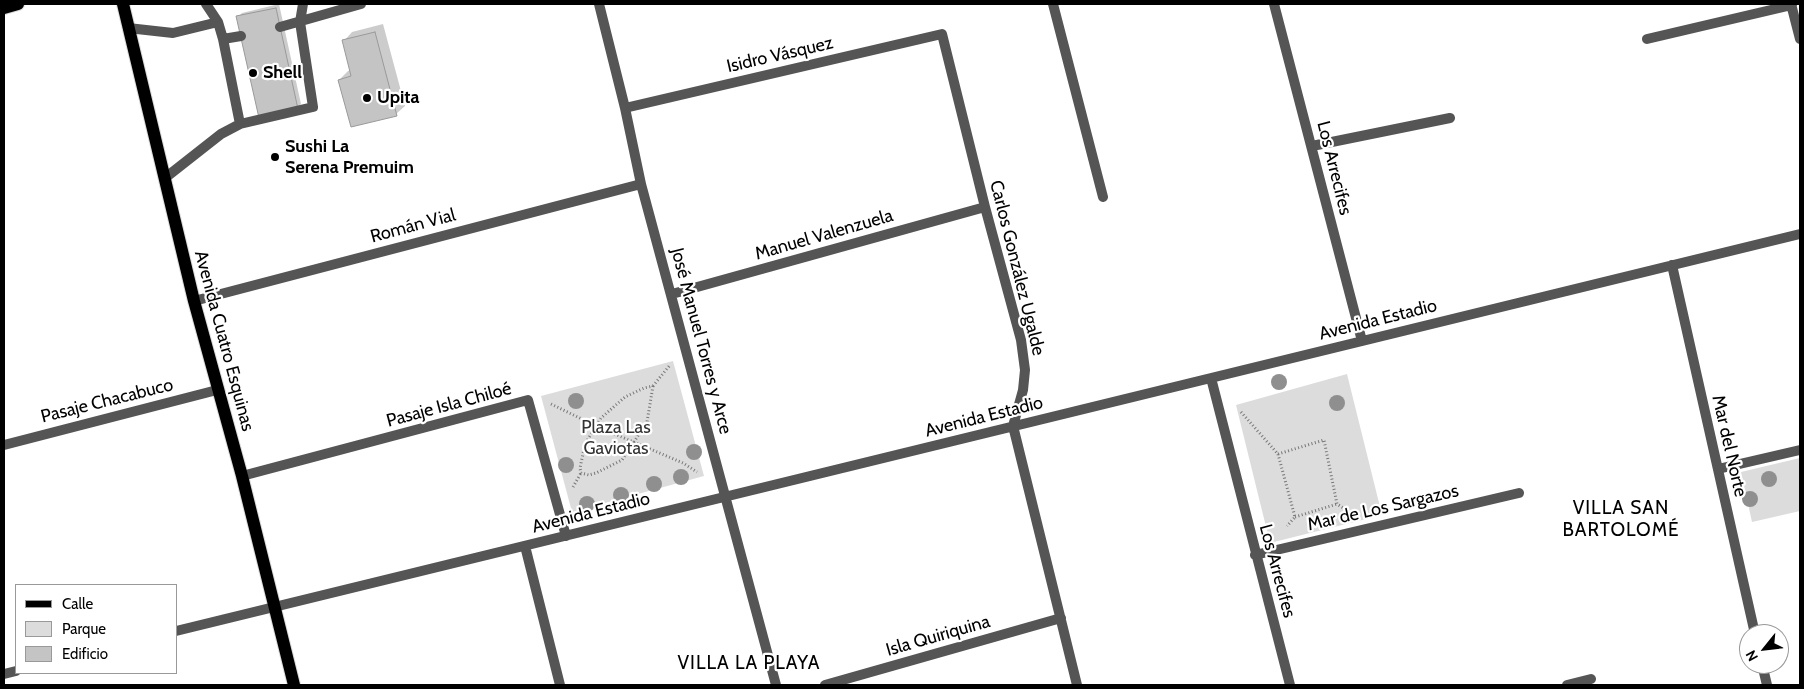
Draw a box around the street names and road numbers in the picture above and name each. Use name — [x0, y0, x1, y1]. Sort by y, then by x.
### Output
street label: Isidro Vásquez — [725, 32, 835, 78]
street label: Los Arrecifes — [1312, 119, 1356, 217]
street label: Carlos González Ugalde — [985, 178, 1049, 358]
street label: Román Vial — [368, 204, 458, 248]
street label: Manuel Valenzuela — [753, 205, 895, 265]
street label: José Manuel Torres y Arce — [666, 245, 736, 437]
street label: Avenida Cuatro Esquinas — [190, 248, 258, 434]
street label: Avenida Estadio — [1317, 295, 1439, 345]
street label: Pasaje Chacabuco — [39, 374, 175, 428]
street label: Pasaje Isla Chiloé — [384, 378, 514, 432]
street label: Avenida Estadio — [923, 392, 1045, 442]
street label: Mar del Norte — [1707, 393, 1751, 499]
street label: Mar de Los Sargazos — [1305, 480, 1461, 536]
street label: Avenida Estadio — [530, 488, 652, 538]
street label: Los Arrecifes — [1254, 522, 1300, 620]
street label: Isla Quiriquina — [883, 611, 993, 661]

